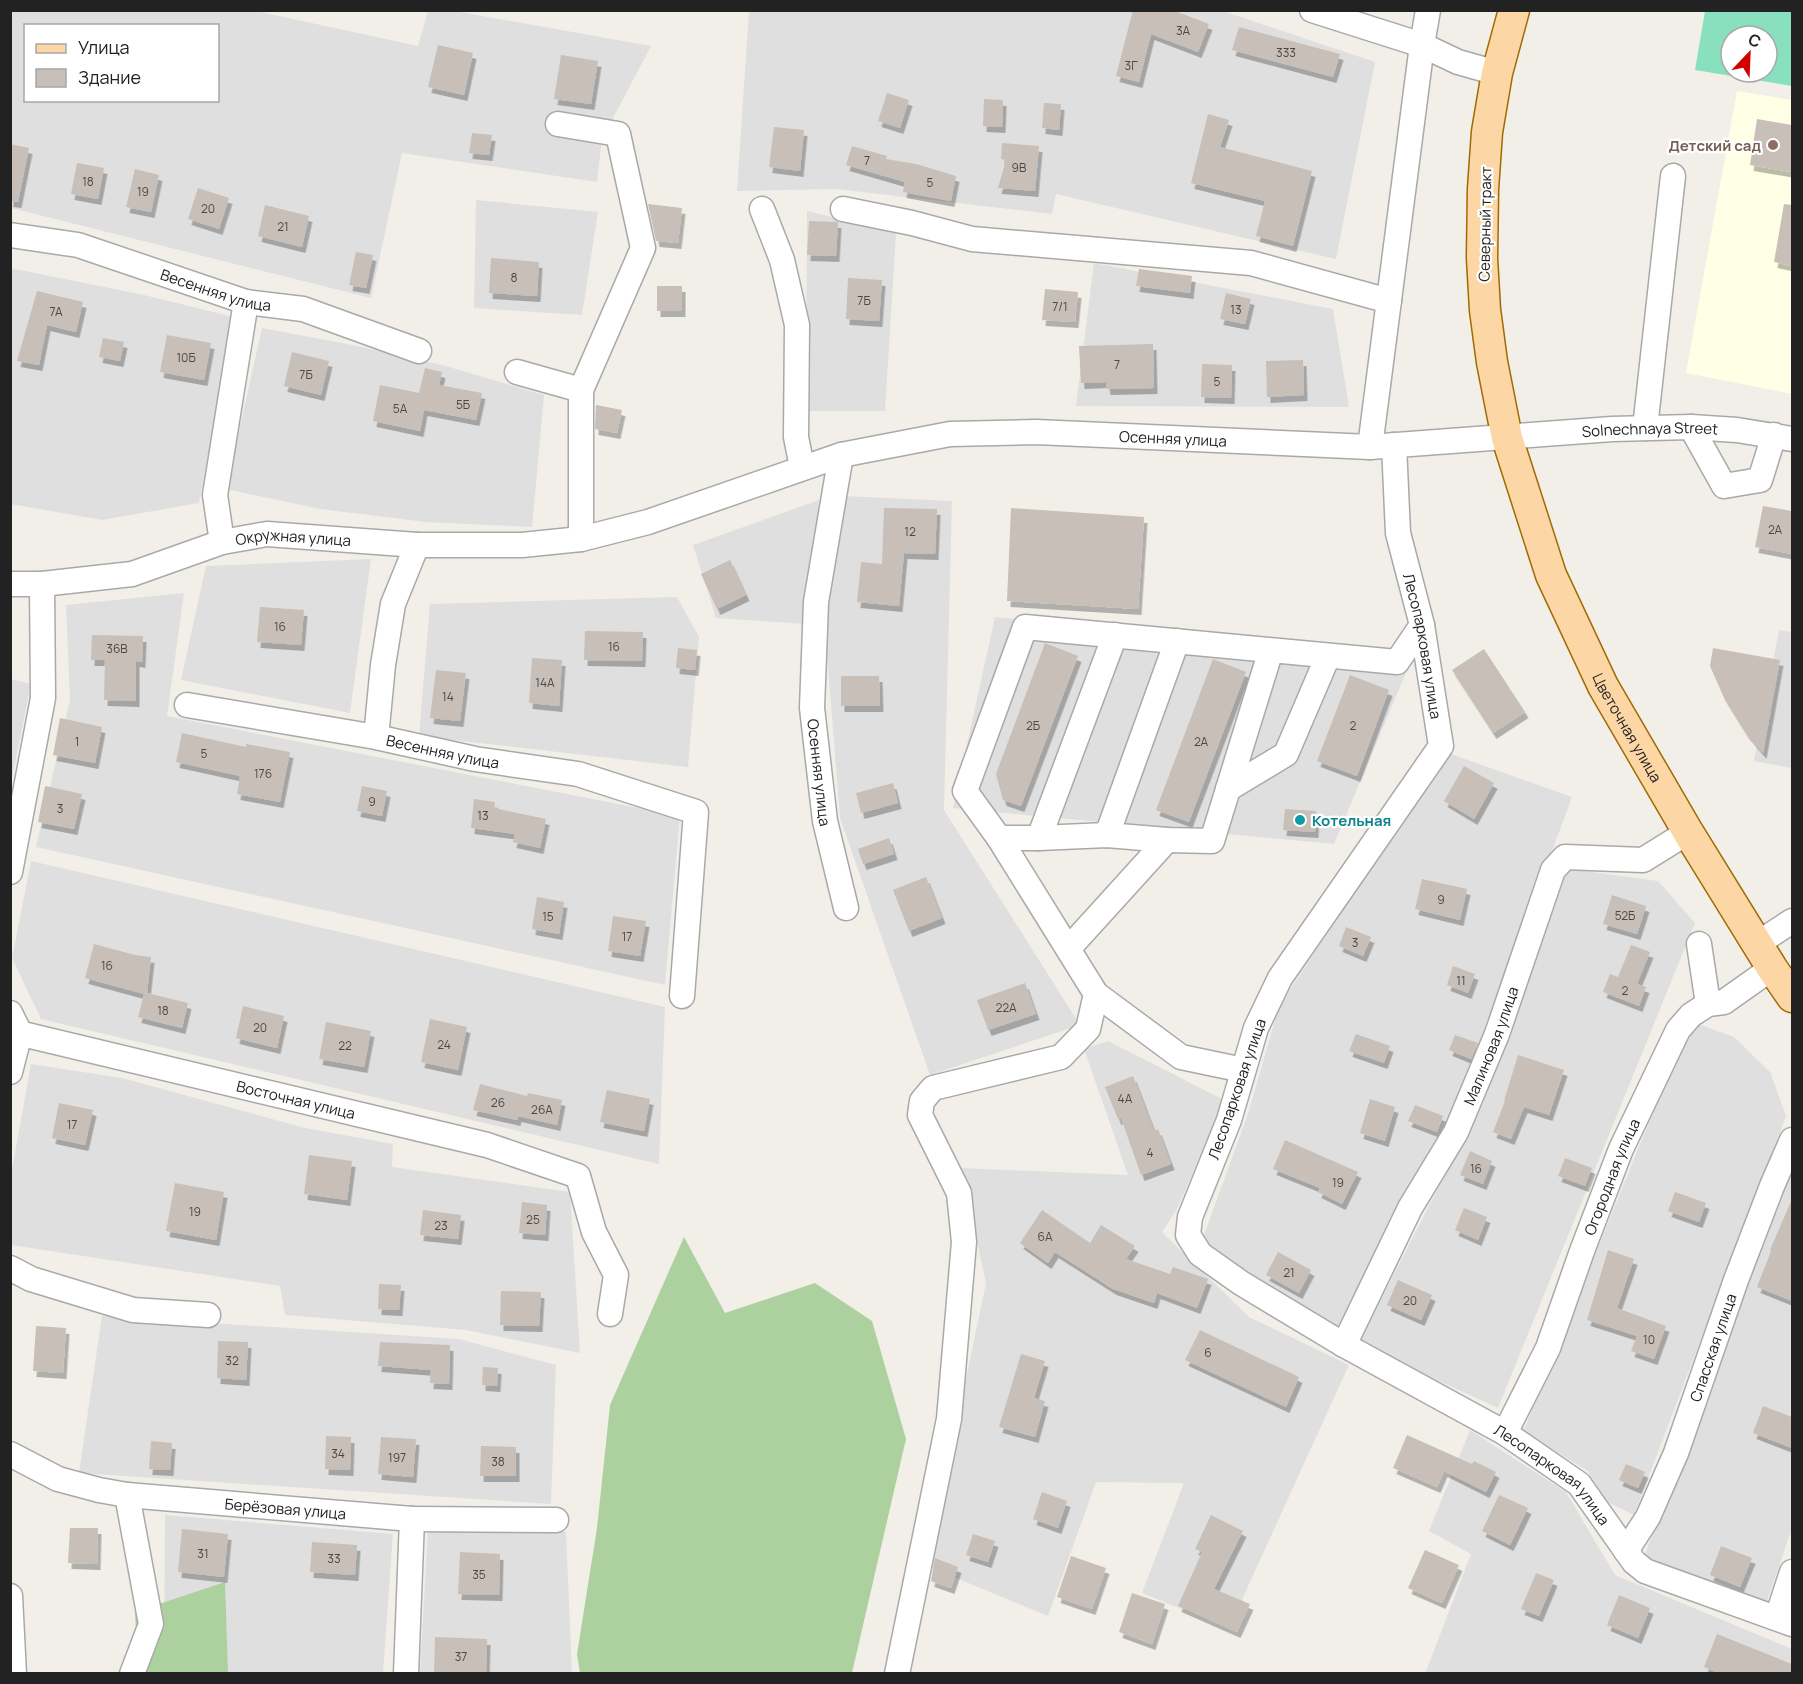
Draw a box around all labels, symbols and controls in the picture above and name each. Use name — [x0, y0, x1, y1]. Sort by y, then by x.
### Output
house number: 3А — [1176, 22, 1191, 39]
legend — [24, 24, 219, 102]
north arrow — [1719, 24, 1779, 84]
text: С — [1745, 28, 1765, 53]
text: Улица — [78, 35, 130, 59]
house number: 333 — [1276, 44, 1296, 61]
house number: 3Г — [1125, 57, 1138, 74]
text: Здание — [78, 65, 141, 89]
place label: Детский сад — [1669, 135, 1761, 156]
marker: Детский сад — [1766, 138, 1780, 152]
house number: 7 — [864, 152, 870, 169]
house number: 9В — [1012, 159, 1026, 176]
street label: Северный тракт — [1473, 166, 1497, 282]
house number: 18 — [82, 173, 94, 190]
house number: 5 — [927, 174, 934, 191]
house number: 19 — [137, 183, 149, 200]
house number: 20 — [201, 200, 215, 217]
house number: 21 — [277, 218, 289, 235]
street label: Весенняя улица — [158, 263, 272, 316]
house number: 8 — [511, 269, 518, 286]
house number: 7Б — [857, 292, 871, 309]
house number: 7/1 — [1052, 298, 1068, 315]
house number: 13 — [1230, 301, 1242, 318]
house number: 7А — [49, 303, 63, 320]
house number: 10Б — [176, 349, 196, 366]
house number: 7 — [1114, 356, 1120, 373]
house number: 7Б — [299, 366, 313, 383]
house number: 5 — [1214, 373, 1221, 390]
house number: 5Б — [456, 396, 470, 413]
house number: 5А — [393, 400, 408, 417]
street label: Solnechnaya Street — [1581, 416, 1719, 442]
street label: Осенняя улица — [1119, 425, 1227, 451]
house number: 2А — [1768, 521, 1782, 538]
street label: Окружная улица — [234, 523, 352, 551]
house number: 12 — [904, 523, 916, 540]
street label: Лесопарковая улица — [1398, 571, 1447, 720]
house number: 16 — [274, 618, 286, 635]
house number: 16 — [608, 638, 620, 655]
house number: 36В — [106, 640, 128, 657]
street label: Цветочная улица — [1588, 670, 1667, 786]
house number: 14А — [535, 674, 555, 691]
house number: 14 — [442, 688, 454, 705]
house number: 2Б — [1026, 717, 1040, 734]
house number: 2 — [1350, 717, 1357, 734]
street label: Осенняя улица — [803, 718, 836, 828]
street label: Весенняя улица — [384, 729, 501, 773]
house number: 1 — [75, 733, 79, 750]
house number: 2А — [1194, 733, 1208, 750]
house number: 5 — [201, 745, 208, 762]
house number: 176 — [254, 765, 272, 782]
house number: 9 — [368, 793, 376, 810]
house number: 3 — [57, 800, 63, 817]
house number: 13 — [477, 807, 489, 824]
place label: Котельная — [1312, 810, 1391, 831]
marker: Котельная — [1293, 813, 1307, 827]
house number: 9 — [1437, 891, 1445, 908]
house number: 52Б — [1615, 907, 1635, 924]
house number: 15 — [542, 908, 554, 925]
house number: 17 — [622, 928, 632, 945]
house number: 3 — [1352, 934, 1358, 951]
house number: 16 — [101, 957, 113, 974]
house number: 11 — [1456, 972, 1466, 989]
house number: 2 — [1622, 982, 1629, 999]
street label: Малиновая улица — [1458, 983, 1523, 1108]
house number: 22А — [995, 999, 1017, 1016]
house number: 18 — [157, 1002, 169, 1019]
street label: Лесопарковая улица — [1203, 1016, 1271, 1162]
house number: 20 — [253, 1019, 267, 1036]
house number: 24 — [437, 1036, 451, 1053]
house number: 22 — [338, 1037, 352, 1054]
street label: Восточная улица — [234, 1075, 358, 1124]
house number: 4А — [1118, 1090, 1133, 1107]
house number: 26 — [491, 1094, 505, 1111]
house number: 26А — [531, 1101, 553, 1118]
street label: Огородная улица — [1579, 1115, 1645, 1238]
house number: 17 — [67, 1116, 77, 1133]
house number: 4 — [1146, 1144, 1154, 1161]
house number: 16 — [1470, 1160, 1482, 1177]
house number: 19 — [1332, 1174, 1344, 1191]
house number: 19 — [189, 1203, 201, 1220]
house number: 25 — [526, 1211, 540, 1228]
house number: 23 — [434, 1217, 448, 1234]
house number: 6А — [1037, 1228, 1053, 1245]
house number: 21 — [1283, 1264, 1295, 1281]
street label: Спасская улица — [1684, 1290, 1741, 1405]
house number: 20 — [1403, 1292, 1417, 1309]
house number: 10 — [1643, 1331, 1655, 1348]
house number: 6 — [1204, 1344, 1212, 1361]
house number: 32 — [225, 1352, 239, 1369]
street label: Лесопарковая улица — [1491, 1419, 1615, 1529]
house number: 34 — [331, 1445, 345, 1462]
house number: 197 — [388, 1449, 406, 1466]
house number: 38 — [491, 1453, 505, 1470]
street label: Берёзовая улица — [224, 1493, 347, 1524]
house number: 31 — [197, 1545, 209, 1562]
house number: 33 — [327, 1550, 341, 1567]
house number: 35 — [472, 1566, 486, 1583]
house number: 37 — [455, 1648, 467, 1665]

